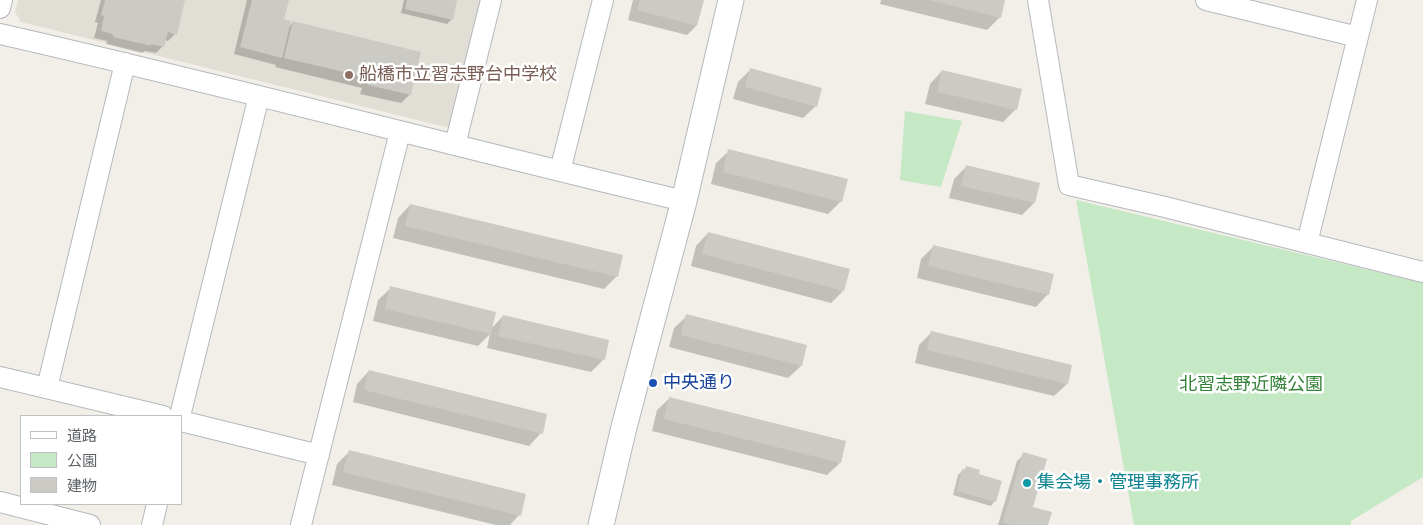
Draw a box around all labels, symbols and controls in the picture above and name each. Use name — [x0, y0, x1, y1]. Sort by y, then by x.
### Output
place label: 船橋市立習志野台中学校 — [359, 64, 557, 86]
marker: 船橋市立習志野台中学校 — [343, 69, 355, 81]
place label: 中央通り — [663, 372, 735, 394]
park label: 北習志野近隣公園 — [1179, 374, 1323, 396]
marker: 中央通り — [647, 377, 659, 389]
legend — [20, 415, 182, 505]
text: 道路 — [67, 425, 97, 446]
text: 公園 — [67, 450, 97, 471]
place label: 集会場・管理事務所 — [1037, 472, 1199, 494]
text: 建物 — [67, 475, 97, 496]
marker: 集会場・管理事務所 — [1021, 477, 1033, 489]

